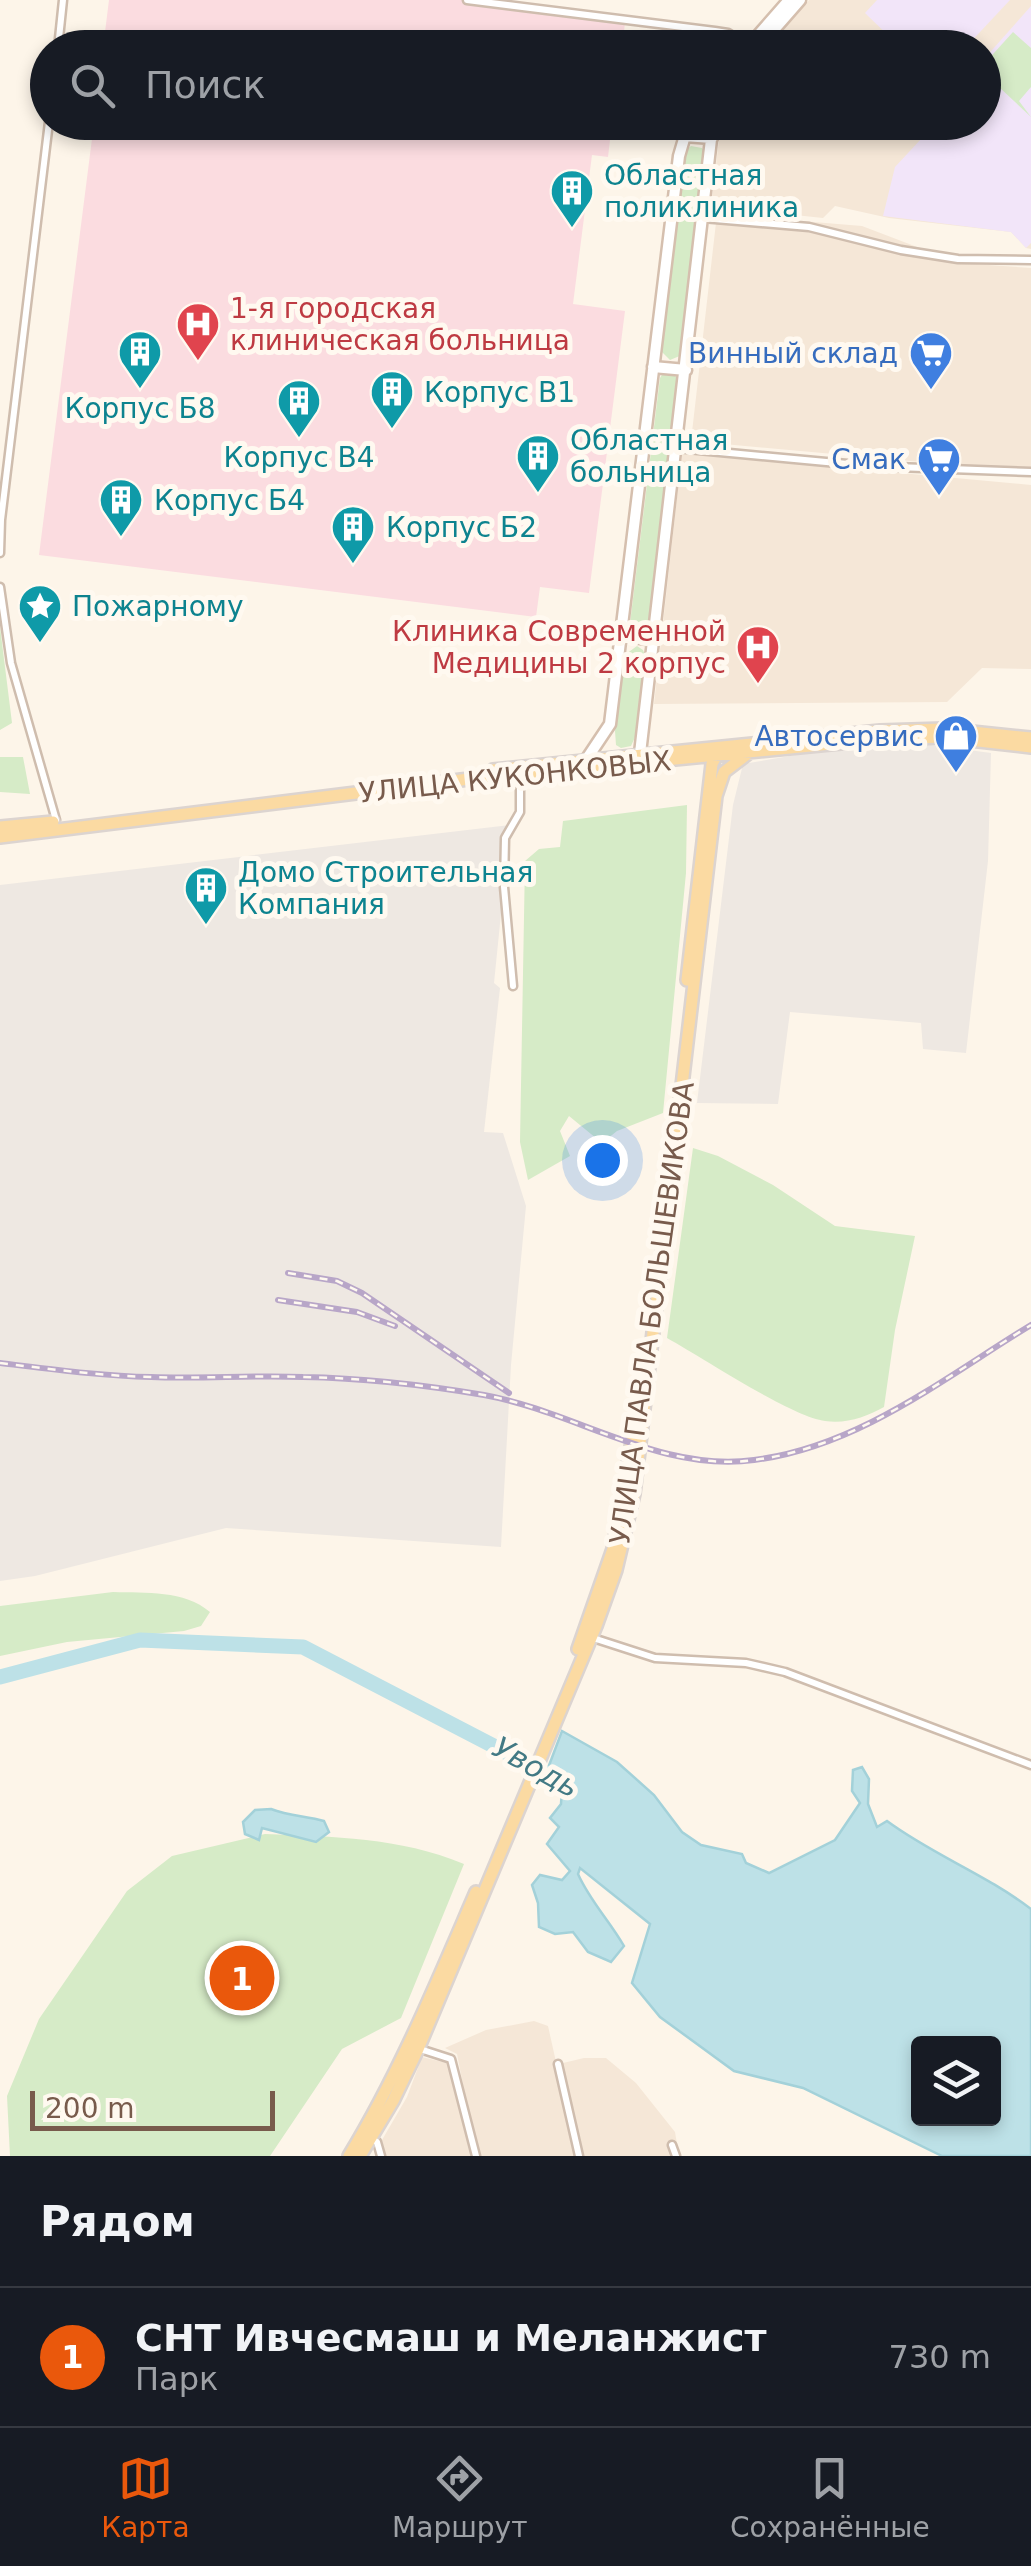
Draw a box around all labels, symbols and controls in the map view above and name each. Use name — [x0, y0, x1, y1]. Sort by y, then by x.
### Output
search box — [30, 30, 1001, 140]
icon: search — [65, 58, 120, 113]
text: Поиск — [145, 63, 265, 107]
place label: Областная поликлиника — [604, 159, 799, 224]
building icon: Областная поликлиника — [549, 168, 595, 229]
place label: 1-я городская клиническая больница — [230, 292, 570, 357]
hospital icon: 1-я городская клиническая больница — [175, 301, 221, 362]
building icon: Корпус Б8 — [117, 329, 163, 390]
supermarket icon: Винный склад — [908, 330, 954, 391]
place label: Винный склад — [688, 337, 898, 370]
building icon: Корпус В1 — [369, 369, 415, 430]
place label: Корпус В1 — [424, 376, 575, 409]
building icon: Корпус В4 — [276, 378, 322, 439]
place label: Корпус Б8 — [65, 392, 215, 425]
place label: Областная больница — [570, 424, 728, 489]
building icon: Областная больница — [515, 433, 561, 494]
supermarket icon: Смак — [916, 436, 962, 497]
place label: Корпус В4 — [224, 441, 374, 474]
place label: Смак — [831, 443, 906, 476]
building icon: Корпус Б4 — [98, 477, 144, 538]
place label: Корпус Б4 — [154, 484, 305, 517]
building icon: Корпус Б2 — [330, 504, 376, 565]
place label: Корпус Б2 — [386, 511, 537, 544]
place icon: Пожарному — [17, 583, 63, 644]
place label: Пожарному — [72, 590, 243, 623]
place label: Клиника Современной Медицины 2 корпус — [392, 615, 726, 680]
hospital icon: Клиника Современной Медицины 2 корпус — [735, 624, 781, 685]
shop icon: Автосервис — [933, 713, 979, 774]
place label: Автосервис — [754, 720, 924, 753]
street label: УЛИЦА КУКОНКОВЫХ — [357, 744, 673, 810]
place label: Домо Строительная Компания — [238, 856, 533, 921]
building icon: Домо Строительная Компания — [183, 865, 229, 926]
street label: УЛИЦА ПАВЛА БОЛЬШЕВИКОВА — [603, 1079, 701, 1547]
your location — [577, 1135, 628, 1186]
water label: Уводь — [487, 1729, 585, 1805]
pin: 1 — [210, 1940, 274, 2016]
map controls — [911, 2036, 1001, 2126]
button: layers — [911, 2036, 1001, 2126]
scale bar — [30, 2086, 275, 2130]
text: 200 m — [45, 2092, 135, 2125]
text: Рядом — [40, 2197, 195, 2246]
text: СНТ Ивчесмаш и Меланжист — [135, 2316, 767, 2360]
text: 1 — [61, 2338, 84, 2376]
text: 730 m — [889, 2338, 991, 2376]
text: Парк — [135, 2360, 218, 2398]
tab: Карта — [101, 2451, 190, 2544]
tab: Маршрут — [392, 2451, 527, 2544]
tab: Сохранённые — [730, 2451, 930, 2544]

